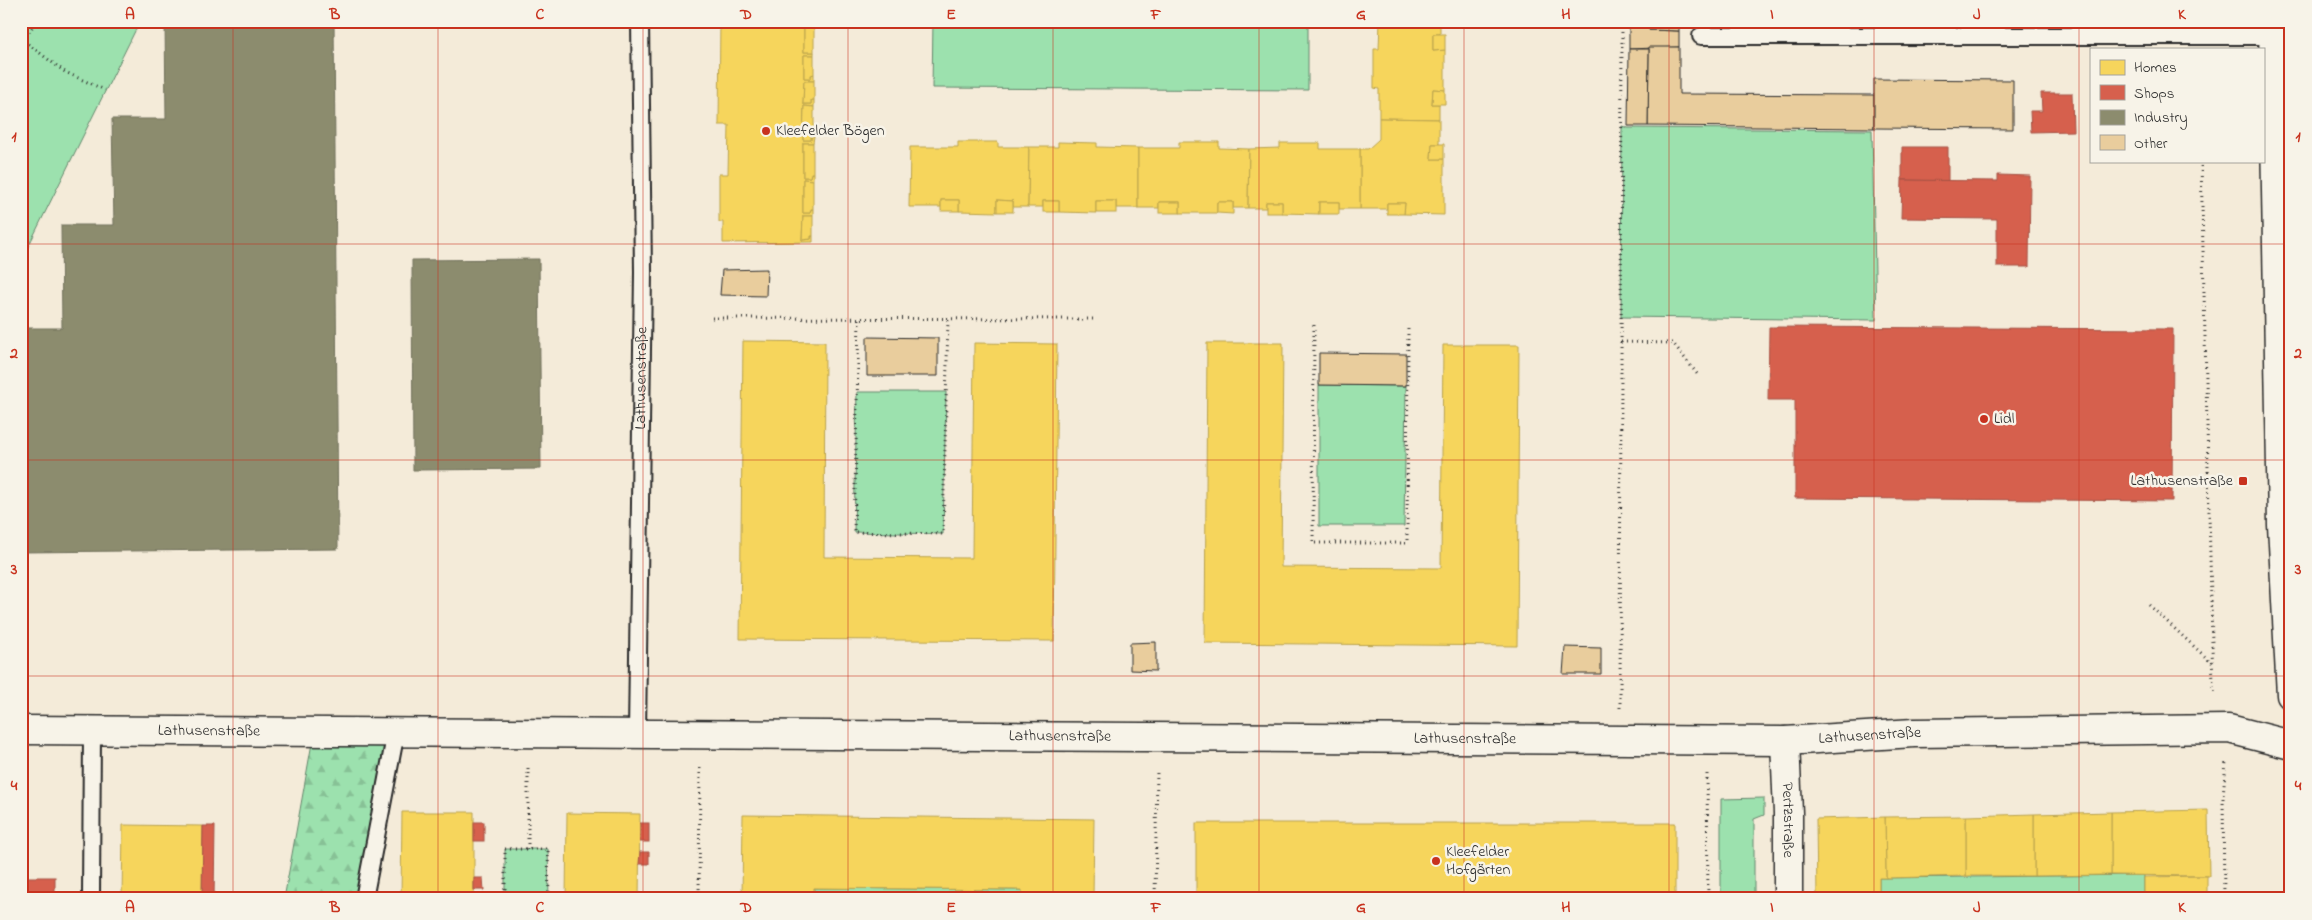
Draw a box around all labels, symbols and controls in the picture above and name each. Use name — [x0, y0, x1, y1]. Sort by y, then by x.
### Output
text: A — [125, 3, 135, 27]
text: B — [329, 3, 341, 27]
text: C — [536, 3, 545, 27]
text: D — [739, 3, 752, 27]
text: E — [946, 3, 956, 27]
text: F — [1150, 3, 1162, 27]
text: G — [1356, 3, 1366, 27]
text: H — [1561, 3, 1571, 27]
text: I — [1770, 3, 1774, 27]
text: J — [1973, 3, 1981, 27]
text: K — [2178, 3, 2187, 27]
legend — [2090, 48, 2264, 162]
text: Homes — [2134, 57, 2177, 79]
text: Shops — [2134, 83, 2174, 105]
text: Industry — [2134, 107, 2188, 130]
place label: Kleefelder Bögen — [776, 119, 885, 143]
text: 1 — [11, 125, 17, 149]
marker: Kleefelder Bögen — [760, 125, 772, 137]
text: 1 — [2295, 125, 2301, 149]
text: Other — [2134, 133, 2168, 155]
street label: Lathusenstraße — [629, 326, 654, 429]
text: 2 — [9, 342, 18, 366]
text: 2 — [2293, 342, 2302, 366]
place label: Lidl — [1994, 407, 2015, 431]
marker: Lidl — [1978, 413, 1990, 425]
place label: Lathusenstraße — [2131, 469, 2234, 493]
marker: Lathusenstraße — [2237, 475, 2249, 487]
text: 3 — [10, 558, 18, 582]
text: 3 — [2294, 558, 2302, 582]
street label: Lathusenstraße — [158, 719, 261, 743]
street label: Lathusenstraße — [1818, 721, 1922, 751]
street label: Lathusenstraße — [1009, 724, 1112, 749]
street label: Lathusenstraße — [1414, 727, 1517, 751]
text: 4 — [10, 774, 18, 798]
text: 4 — [2294, 774, 2302, 798]
street label: Pertzstraße — [1775, 782, 1800, 858]
place label: Kleefelder Hofgärten — [1446, 840, 1510, 882]
marker: Kleefelder Hofgärten — [1430, 855, 1442, 867]
text: A — [125, 896, 135, 920]
text: B — [329, 896, 341, 920]
text: C — [536, 896, 545, 920]
text: D — [739, 896, 752, 920]
text: E — [946, 896, 956, 920]
text: F — [1150, 896, 1162, 920]
text: G — [1356, 896, 1366, 920]
text: H — [1561, 896, 1571, 920]
text: I — [1770, 896, 1774, 920]
text: J — [1973, 896, 1981, 920]
text: K — [2178, 896, 2187, 920]

